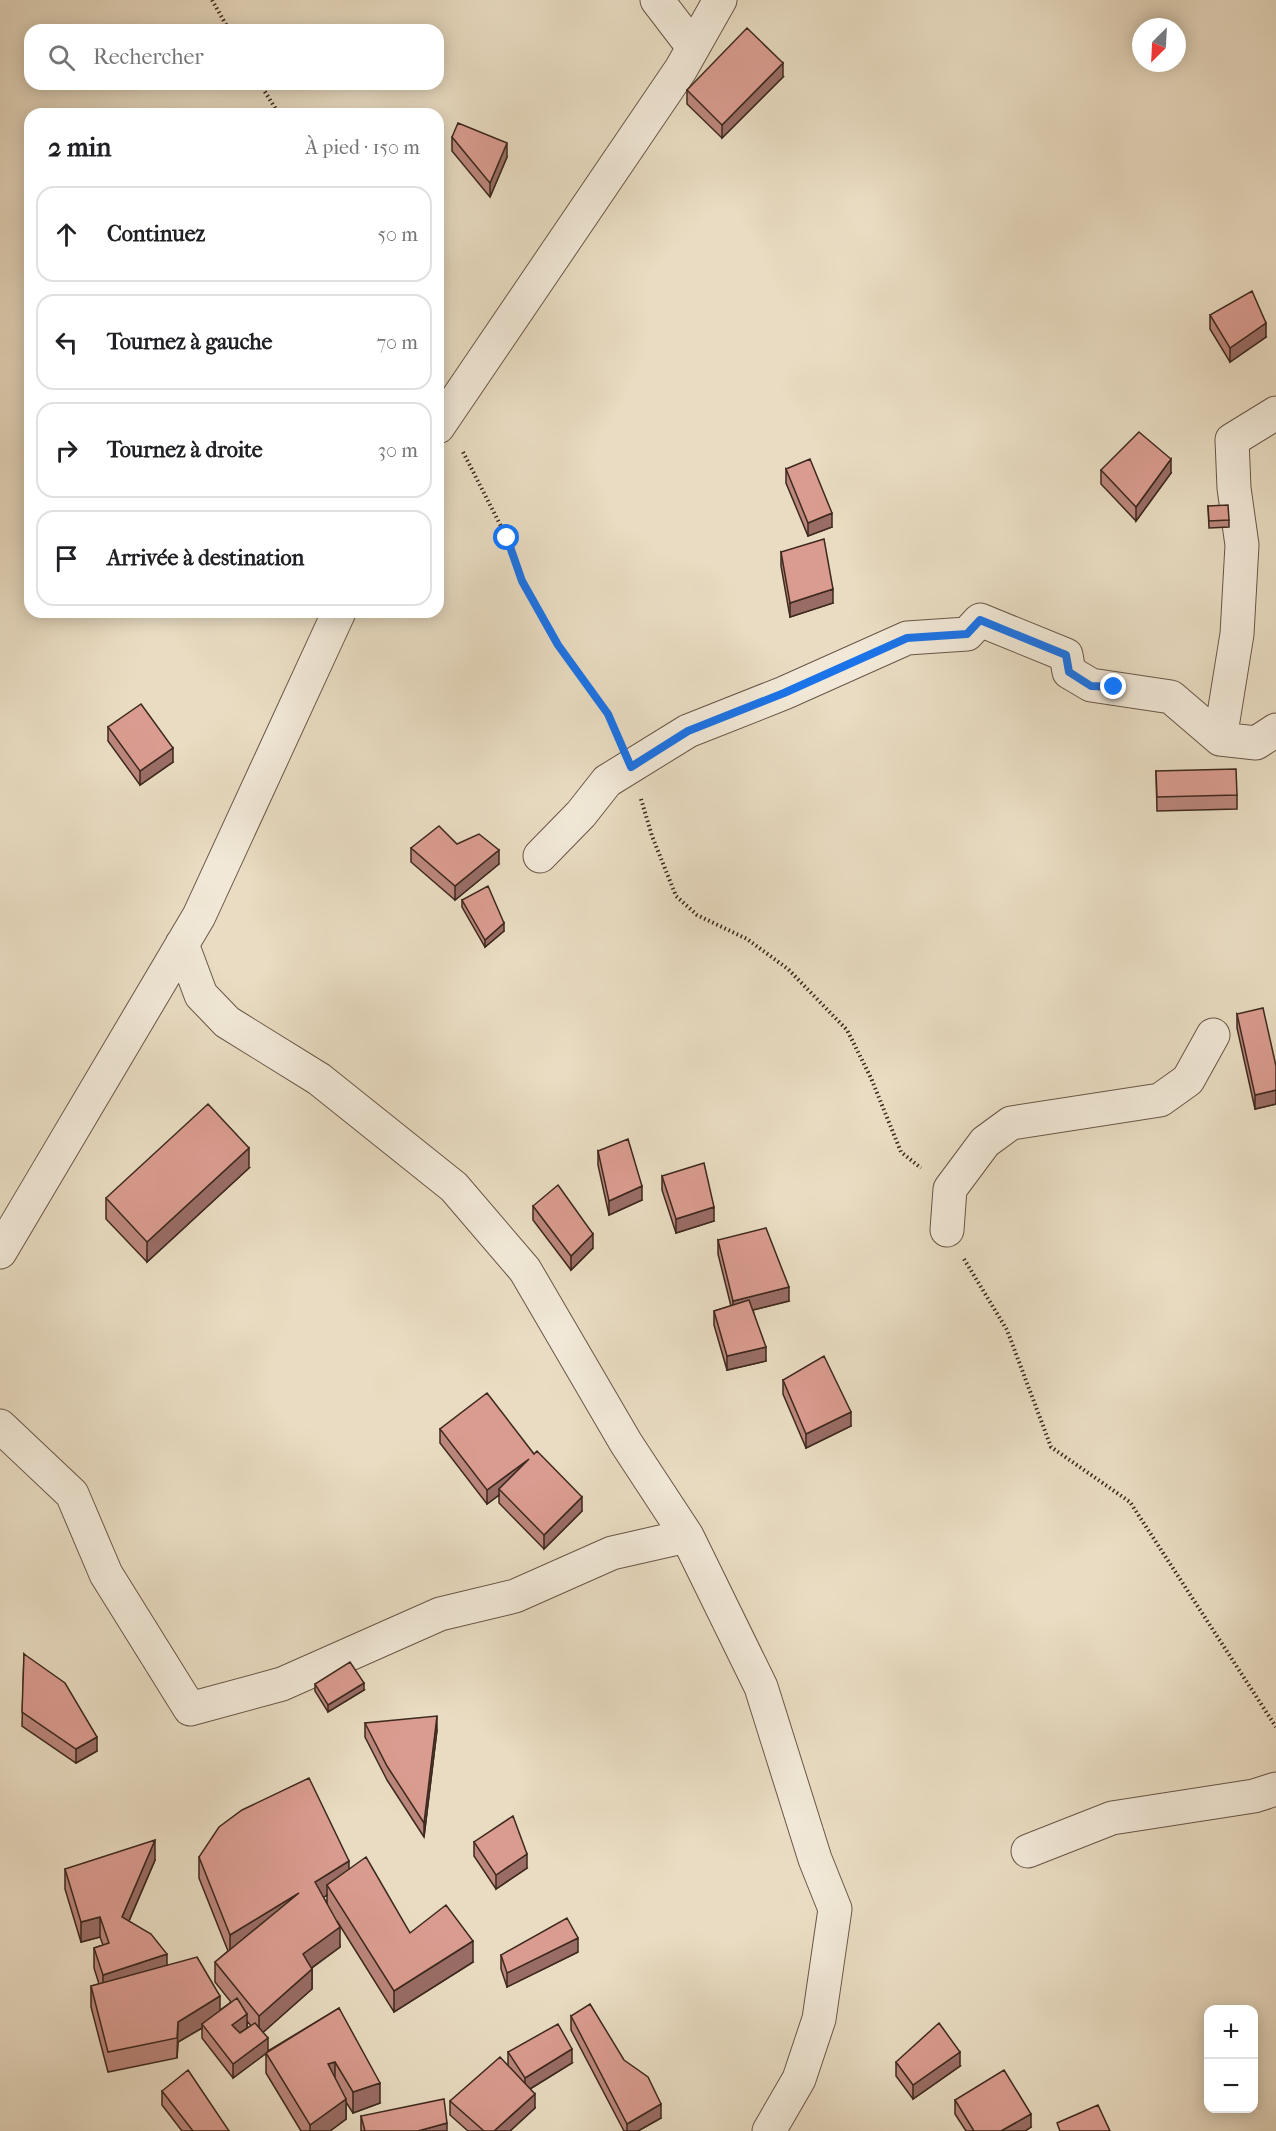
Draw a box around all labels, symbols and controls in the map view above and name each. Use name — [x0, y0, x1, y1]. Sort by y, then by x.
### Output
north arrow — [1132, 18, 1186, 72]
search box — [24, 24, 444, 90]
icon: search — [45, 41, 78, 74]
text: Rechercher — [93, 44, 204, 70]
text: 2 min — [48, 132, 111, 163]
text: À pied · 150 m — [305, 136, 420, 159]
icon: ahead — [50, 218, 83, 251]
text: Continuez — [107, 221, 205, 247]
text: 50 m — [377, 223, 418, 246]
icon: left — [50, 326, 83, 359]
text: Tournez à gauche — [107, 329, 272, 355]
text: 70 m — [376, 331, 418, 354]
icon: right — [50, 434, 83, 467]
text: Tournez à droite — [107, 437, 263, 463]
text: 30 m — [378, 439, 418, 462]
route start — [493, 524, 519, 550]
icon: arrive — [50, 542, 83, 575]
text: Arrivée à destination — [107, 545, 304, 571]
route end — [1100, 673, 1126, 699]
map controls — [1204, 2005, 1258, 2113]
button: + — [1204, 2005, 1258, 2059]
button: − — [1204, 2059, 1258, 2113]

